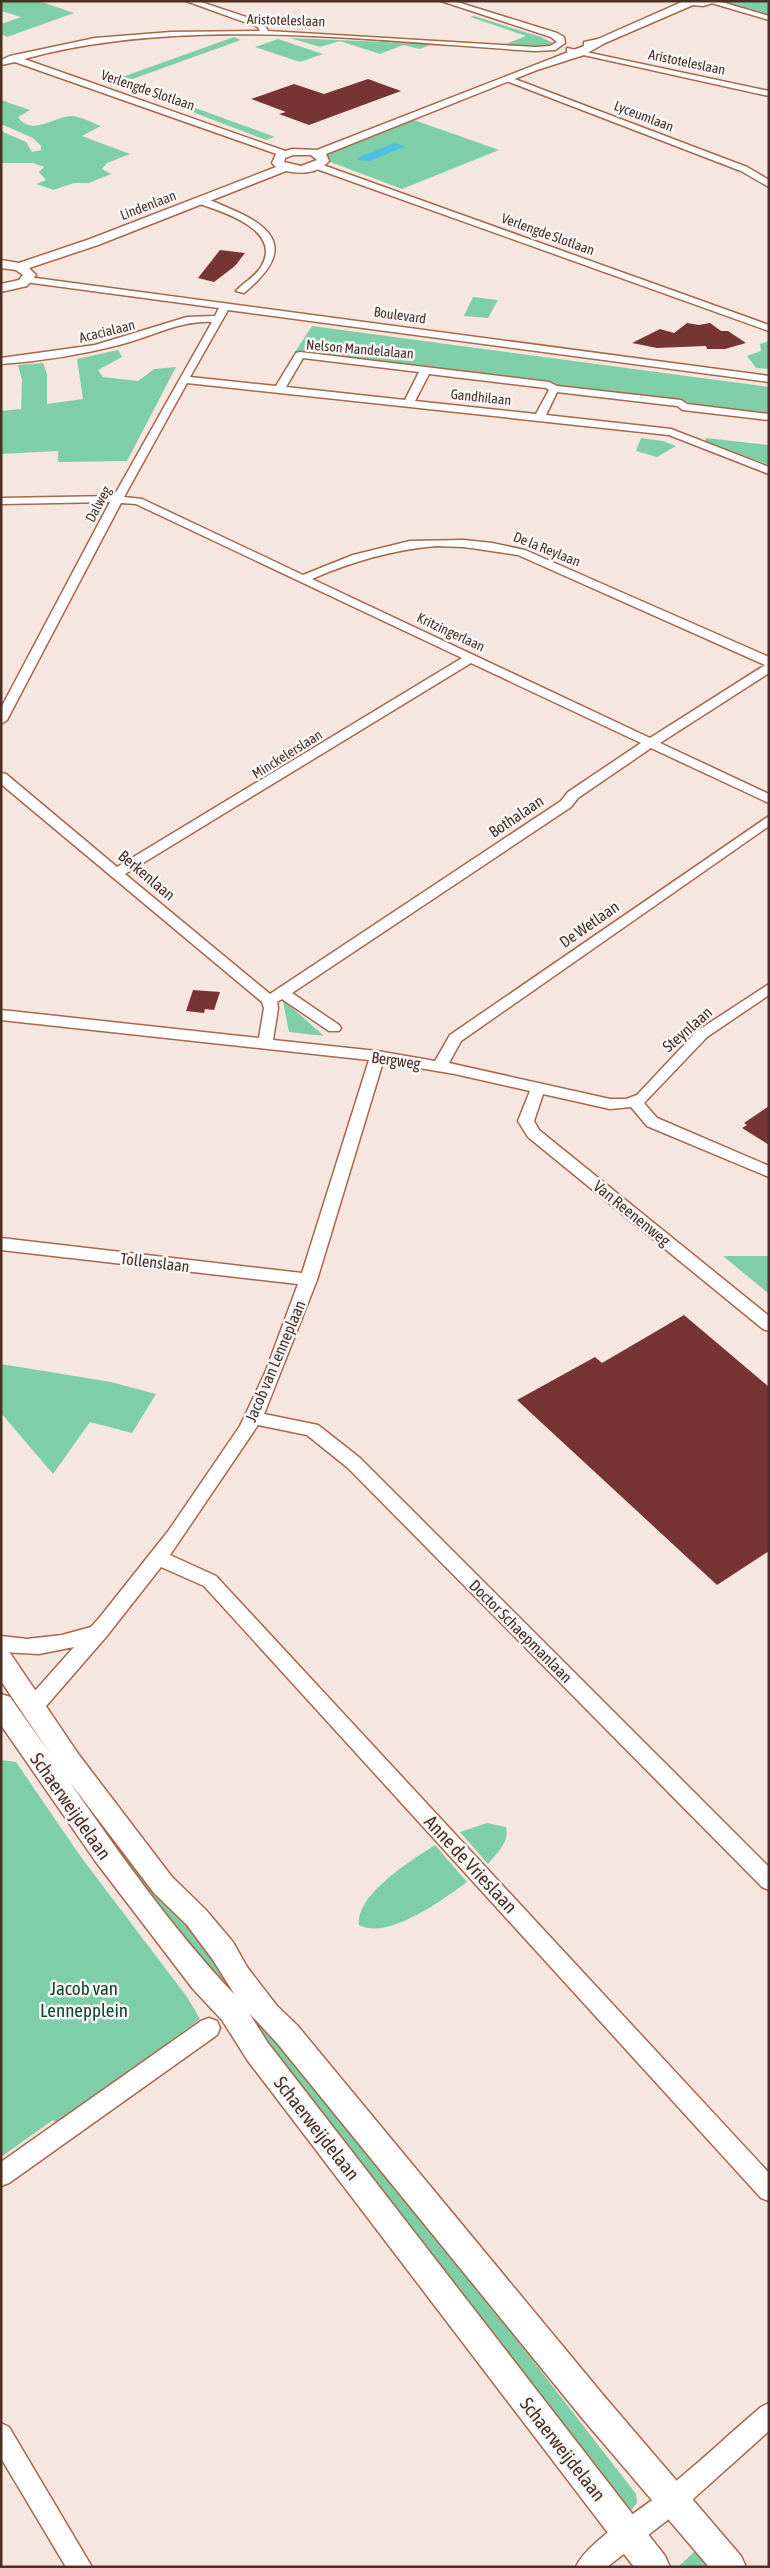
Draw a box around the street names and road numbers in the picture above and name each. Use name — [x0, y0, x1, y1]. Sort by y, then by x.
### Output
street label: Aristoteleslaan — [247, 11, 325, 29]
street label: Aristoteleslaan — [647, 46, 727, 78]
street label: Verlengde Slotlaan — [99, 67, 197, 113]
street label: Lyceumlaan — [612, 97, 676, 135]
street label: Lindenlaan — [118, 187, 178, 223]
street label: Verlengde Slotlaan — [499, 210, 597, 258]
street label: Boulevard — [373, 303, 427, 327]
street label: Acacialaan — [77, 316, 137, 346]
street label: Nelson Mandelalaan — [306, 336, 414, 362]
street label: Gandhilaan — [450, 386, 512, 408]
street label: Dalweg — [82, 483, 114, 525]
street label: De la Reylaan — [511, 528, 583, 570]
street label: Kritzingerlaan — [415, 609, 487, 655]
street label: Minckelerslaan — [249, 726, 325, 782]
street label: Bothalaan — [485, 791, 547, 841]
street label: Berkenlaan — [115, 846, 179, 904]
street label: De Wetlaan — [556, 897, 622, 951]
street label: Steynlaan — [659, 1003, 716, 1056]
street label: Bergweg — [370, 1048, 422, 1073]
street label: Van Reenenweg — [589, 1177, 674, 1250]
street label: Tollenslaan — [119, 1249, 191, 1275]
street label: Jacob van Lenneplaan — [241, 1298, 310, 1425]
street label: Doctor Schaepmanlaan — [465, 1576, 576, 1687]
street label: Schaerweijdelaan — [26, 1748, 116, 1864]
street label: Anne de Vrieslaan — [420, 1811, 522, 1917]
street label: Schaerweijdelaan — [270, 2072, 364, 2184]
street label: Schaerweijdelaan — [516, 2393, 610, 2505]

